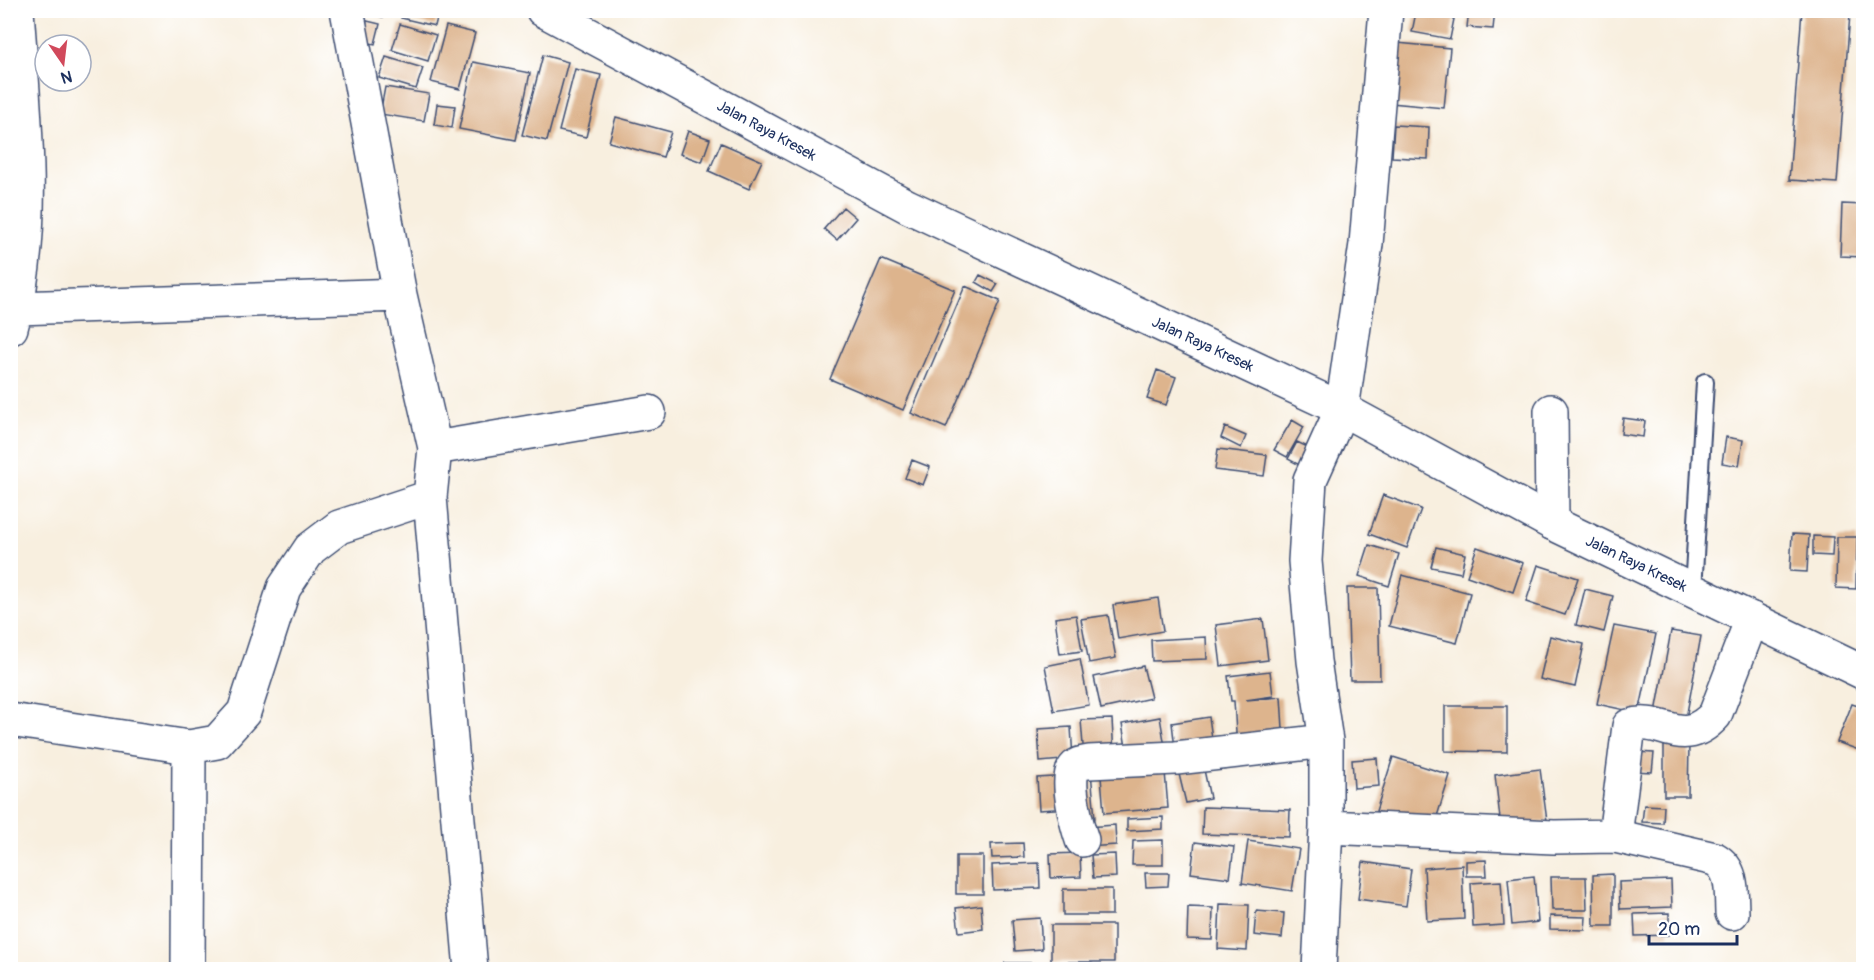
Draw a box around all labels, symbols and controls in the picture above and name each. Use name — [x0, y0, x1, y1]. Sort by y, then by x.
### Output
north arrow — [33, 33, 93, 93]
text: N — [59, 66, 74, 88]
street label: Jalan Raya Kresek — [714, 96, 820, 165]
street label: Jalan Raya Kresek — [1149, 312, 1258, 376]
street label: Jalan Raya Kresek — [1583, 531, 1691, 596]
scale bar — [1649, 908, 1738, 946]
text: 20 m — [1658, 918, 1700, 941]

